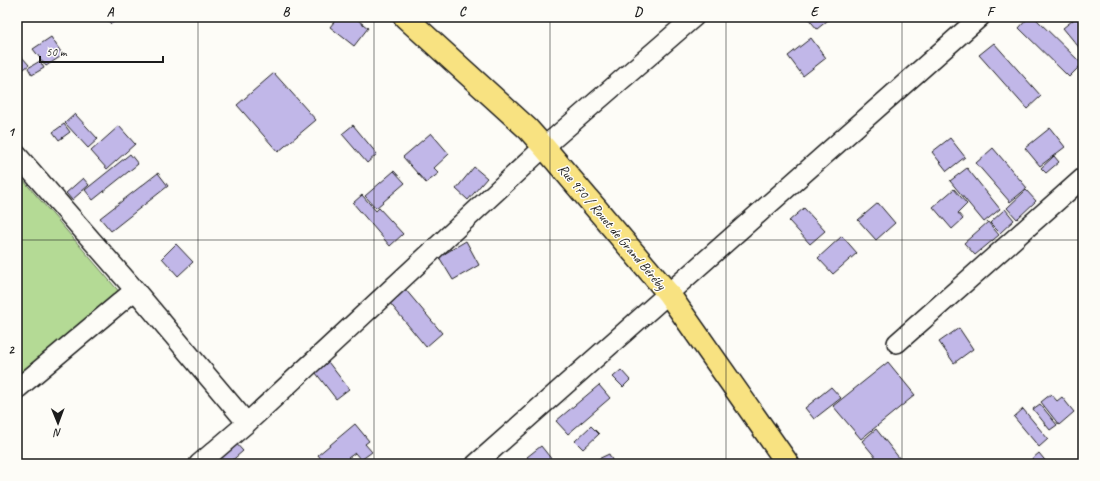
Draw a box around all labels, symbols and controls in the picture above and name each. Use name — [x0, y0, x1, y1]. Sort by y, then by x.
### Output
text: A — [107, 4, 115, 20]
text: B — [283, 4, 291, 20]
text: C — [459, 4, 467, 20]
text: D — [634, 4, 643, 20]
text: E — [811, 4, 820, 20]
text: F — [987, 4, 996, 20]
scale bar — [40, 38, 163, 64]
text: 50 m — [46, 44, 68, 60]
text: 1 — [8, 124, 16, 140]
street label: Rue 970 / Rouet de Grand Béréby — [554, 161, 670, 294]
text: 2 — [8, 342, 15, 358]
north arrow — [38, 403, 78, 443]
text: N — [52, 426, 62, 440]

